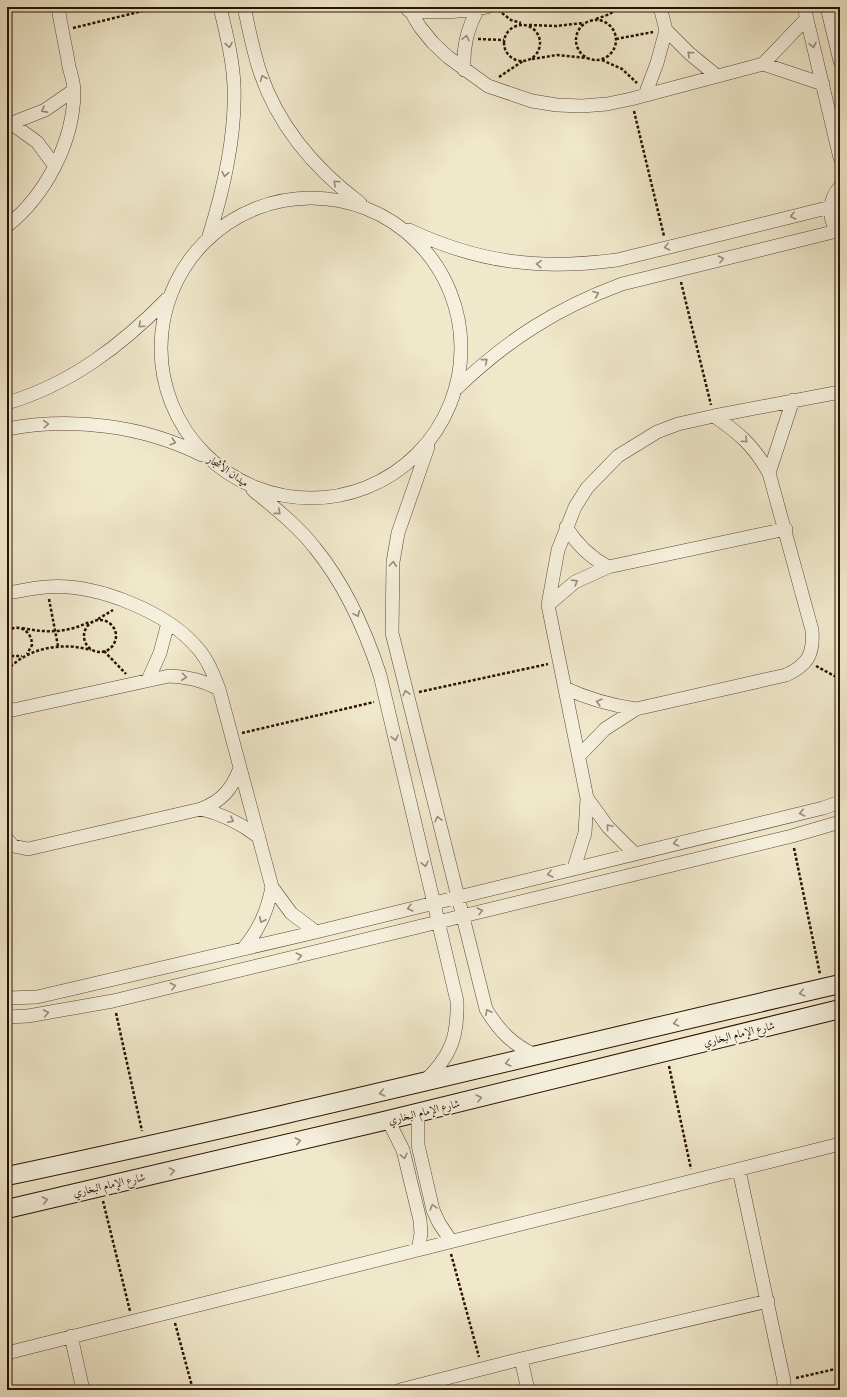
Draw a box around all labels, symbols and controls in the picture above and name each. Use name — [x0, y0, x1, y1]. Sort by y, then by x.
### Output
one-way arrow — [462, 35, 470, 42]
one-way arrow — [224, 42, 233, 48]
one-way arrow — [809, 42, 817, 48]
one-way arrow — [688, 52, 695, 59]
one-way arrow — [259, 74, 267, 81]
one-way arrow — [41, 105, 49, 113]
one-way arrow — [221, 171, 230, 177]
one-way arrow — [333, 181, 340, 188]
one-way arrow — [790, 211, 797, 220]
one-way arrow — [663, 242, 670, 250]
one-way arrow — [718, 256, 724, 264]
one-way arrow — [536, 260, 542, 269]
one-way arrow — [592, 291, 599, 299]
one-way arrow — [138, 321, 145, 328]
one-way arrow — [481, 359, 488, 366]
one-way arrow — [43, 420, 49, 429]
one-way arrow — [740, 435, 748, 442]
one-way arrow — [170, 437, 177, 446]
street label: ميدان الأشجار — [204, 450, 252, 490]
one-way arrow — [274, 507, 281, 514]
one-way arrow — [388, 561, 397, 567]
one-way arrow — [571, 580, 578, 587]
one-way arrow — [352, 609, 360, 617]
one-way arrow — [181, 672, 187, 681]
one-way arrow — [402, 690, 411, 697]
one-way arrow — [596, 698, 603, 707]
one-way arrow — [390, 734, 399, 741]
one-way arrow — [799, 808, 806, 817]
one-way arrow — [227, 815, 235, 822]
one-way arrow — [434, 816, 442, 822]
one-way arrow — [606, 824, 613, 832]
one-way arrow — [673, 839, 679, 847]
one-way arrow — [420, 861, 428, 868]
one-way arrow — [546, 869, 553, 877]
one-way arrow — [407, 903, 414, 912]
one-way arrow — [477, 908, 483, 916]
one-way arrow — [259, 916, 267, 924]
one-way arrow — [296, 952, 302, 960]
one-way arrow — [170, 983, 176, 991]
one-way arrow — [799, 988, 805, 996]
one-way arrow — [43, 1009, 49, 1018]
one-way arrow — [486, 1009, 493, 1016]
one-way arrow — [672, 1018, 679, 1027]
street label: شارع الإمام البخاري — [702, 1019, 777, 1052]
one-way arrow — [505, 1058, 511, 1066]
one-way arrow — [379, 1088, 385, 1096]
one-way arrow — [475, 1094, 482, 1103]
street label: شارع الإمام البخاري — [387, 1097, 462, 1130]
one-way arrow — [295, 1138, 301, 1146]
one-way arrow — [399, 1152, 408, 1159]
one-way arrow — [168, 1167, 175, 1175]
street label: شارع الإمام البخاري — [72, 1170, 147, 1202]
one-way arrow — [42, 1197, 48, 1205]
one-way arrow — [429, 1204, 438, 1211]

